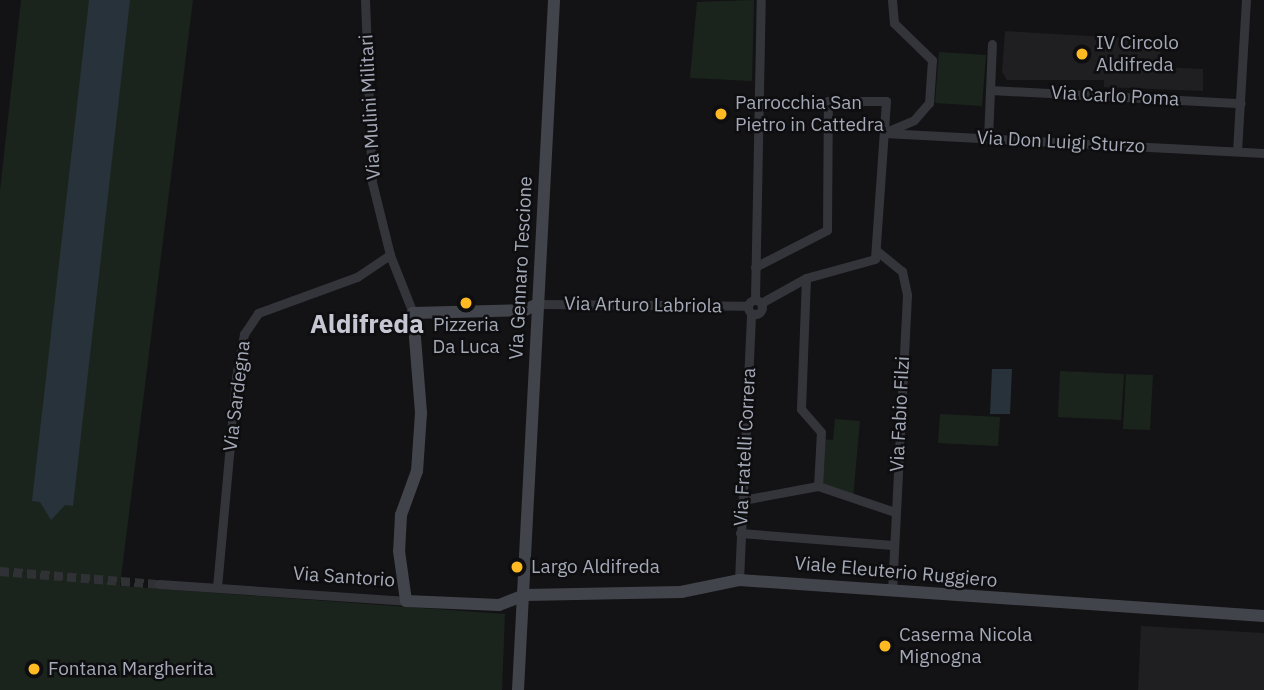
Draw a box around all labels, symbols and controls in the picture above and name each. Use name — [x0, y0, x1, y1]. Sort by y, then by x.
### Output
place label: IV Circolo Aldifreda — [1096, 32, 1179, 76]
street label: Via Mulini Militari — [355, 34, 385, 180]
marker: IV Circolo Aldifreda — [1074, 46, 1090, 62]
street label: Via Carlo Poma — [1050, 81, 1180, 111]
place label: Parrocchia San Pietro in Cattedra — [735, 92, 884, 136]
marker: Parrocchia San Pietro in Cattedra — [713, 106, 729, 122]
street label: Via Don Luigi Sturzo — [976, 126, 1146, 158]
street label: Via Gennaro Tescione — [505, 176, 537, 360]
street label: Via Arturo Labriola — [564, 292, 722, 318]
marker: Pizzeria Da Luca — [458, 295, 474, 311]
district label: Aldifreda — [310, 308, 424, 340]
place label: Pizzeria Da Luca — [432, 314, 500, 358]
street label: Via Sardegna — [219, 339, 255, 453]
street label: Via Fabio Filzi — [886, 356, 914, 472]
street label: Via Fratelli Correra — [729, 367, 761, 527]
street label: Viale Eleuterio Ruggiero — [794, 552, 998, 592]
place label: Largo Aldifreda — [531, 556, 660, 578]
marker: Largo Aldifreda — [509, 559, 525, 575]
street label: Via Santorio — [292, 562, 396, 592]
place label: Caserma Nicola Mignogna — [899, 624, 1032, 668]
marker: Caserma Nicola Mignogna — [877, 638, 893, 654]
place label: Fontana Margherita — [48, 658, 214, 680]
marker: Fontana Margherita — [26, 661, 42, 677]

